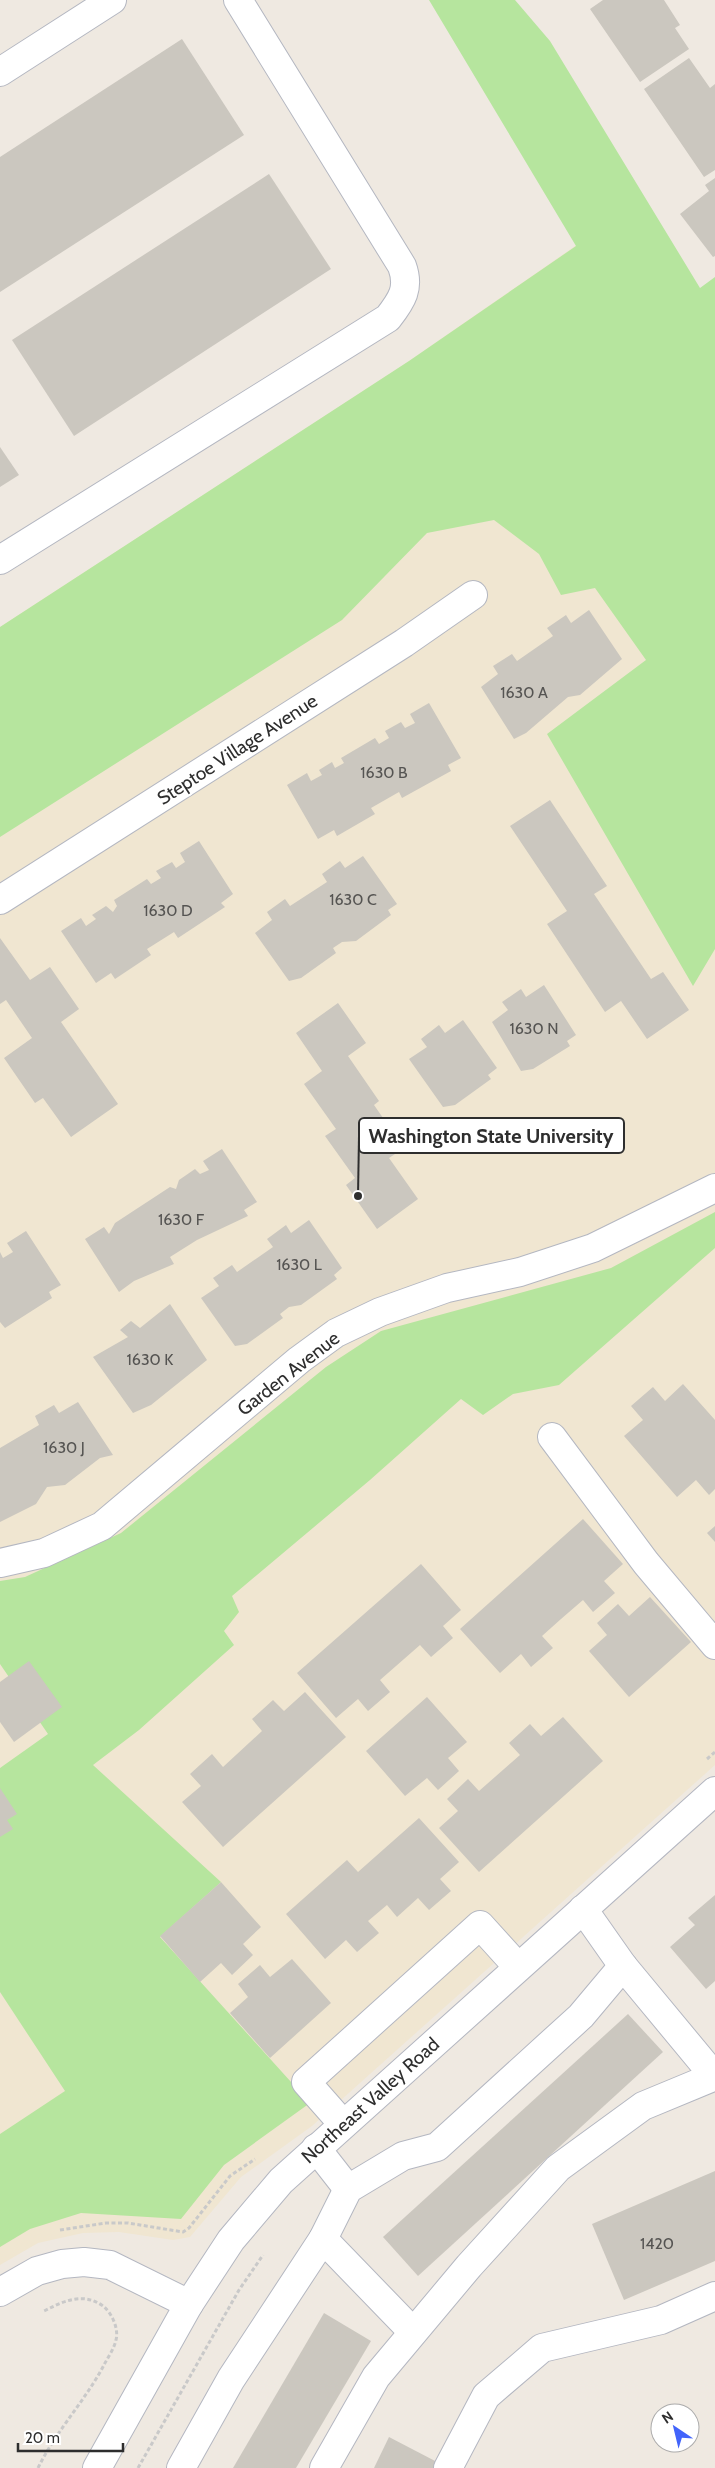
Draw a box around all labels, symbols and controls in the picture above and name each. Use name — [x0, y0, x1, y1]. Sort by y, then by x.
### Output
house number: 1630 A — [500, 683, 548, 702]
street label: Steptoe Village Avenue — [153, 689, 322, 810]
house number: 1630 B — [360, 763, 408, 782]
house number: 1630 C — [329, 890, 377, 909]
house number: 1630 D — [143, 901, 193, 920]
house number: 1630 N — [510, 1019, 559, 1038]
callout: Washington State University — [359, 1118, 624, 1153]
text: Washington State University — [369, 1124, 614, 1148]
house number: 1630 F — [158, 1210, 205, 1229]
house number: 1630 L — [276, 1255, 322, 1274]
street label: Garden Avenue — [233, 1326, 344, 1420]
house number: 1630 K — [127, 1350, 173, 1369]
house number: 1630 J — [43, 1438, 85, 1457]
street label: Northeast Valley Road — [297, 2033, 444, 2168]
house number: 1420 — [640, 2234, 674, 2253]
north arrow — [650, 2403, 700, 2453]
text: N — [658, 2407, 677, 2428]
scale bar — [18, 2420, 122, 2452]
text: 20 m — [25, 2429, 60, 2447]

